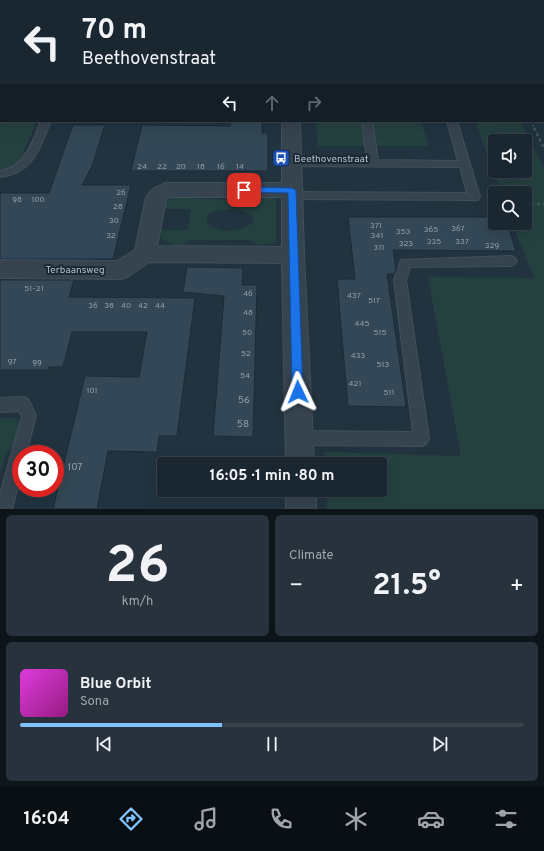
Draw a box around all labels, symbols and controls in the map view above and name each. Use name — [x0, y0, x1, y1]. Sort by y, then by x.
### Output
text: 70 m — [82, 13, 147, 49]
icon: left — [16, 16, 68, 68]
text: Beethovenstraat — [82, 48, 216, 71]
icon: left — [219, 92, 241, 114]
icon: ahead — [261, 92, 283, 114]
icon: right — [303, 92, 325, 114]
map controls — [488, 134, 532, 230]
button: sound — [488, 134, 532, 178]
bus stop icon: Beethovenstraat — [271, 148, 291, 168]
place label: Beethovenstraat — [294, 153, 369, 166]
house number: 24 — [137, 162, 147, 172]
house number: 22 — [157, 162, 167, 172]
house number: 20 — [176, 162, 186, 172]
house number: 18 — [197, 162, 205, 172]
house number: 16 — [217, 162, 225, 172]
house number: 14 — [236, 162, 244, 172]
pin — [227, 173, 261, 207]
icon: arrive — [233, 179, 255, 201]
button: search — [488, 186, 532, 230]
house number: 26 — [116, 188, 126, 198]
house number: 98 — [12, 195, 22, 205]
house number: 100 — [31, 195, 45, 205]
house number: 28 — [113, 202, 123, 212]
house number: 30 — [109, 216, 119, 226]
house number: 371 — [370, 221, 382, 231]
house number: 367 — [451, 224, 465, 234]
house number: 365 — [424, 225, 438, 235]
house number: 353 — [396, 227, 410, 237]
house number: 32 — [106, 231, 116, 241]
house number: 341 — [371, 231, 383, 241]
house number: 335 — [427, 237, 441, 247]
house number: 337 — [455, 237, 469, 247]
house number: 323 — [399, 239, 413, 249]
house number: 329 — [485, 241, 499, 251]
house number: 311 — [374, 243, 384, 253]
street label: Terbaansweg — [45, 264, 105, 277]
house number: 51-21 — [24, 284, 44, 294]
house number: 46 — [243, 289, 253, 299]
house number: 437 — [347, 291, 361, 301]
house number: 517 — [368, 296, 380, 306]
house number: 36 — [88, 301, 98, 311]
house number: 38 — [104, 301, 114, 311]
house number: 40 — [121, 301, 131, 311]
house number: 42 — [138, 301, 148, 311]
house number: 44 — [155, 301, 165, 311]
house number: 48 — [243, 308, 253, 318]
house number: 445 — [355, 319, 369, 329]
house number: 50 — [242, 328, 252, 338]
house number: 515 — [374, 328, 386, 338]
house number: 52 — [241, 349, 251, 359]
house number: 433 — [351, 351, 365, 361]
house number: 97 — [8, 357, 16, 367]
house number: 99 — [32, 358, 42, 368]
house number: 513 — [377, 360, 390, 370]
house number: 54 — [240, 371, 250, 381]
position arrow — [277, 371, 319, 413]
house number: 421 — [349, 379, 361, 389]
house number: 101 — [86, 386, 98, 396]
house number: 511 — [384, 388, 394, 398]
house number: 56 — [238, 394, 250, 407]
house number: 58 — [237, 418, 249, 431]
speed limit sign: 30 — [12, 445, 64, 497]
house number: 107 — [67, 461, 83, 474]
text: 16:05 · 1 min · 80 m — [210, 467, 334, 486]
text: 26 — [106, 535, 169, 601]
text: Climate — [289, 548, 334, 564]
text: 21.5° — [372, 568, 441, 605]
text: − — [289, 573, 303, 600]
text: + — [510, 573, 524, 600]
text: km/h — [122, 594, 153, 610]
text: Blue Orbit — [80, 675, 151, 694]
text: Sona — [80, 694, 109, 710]
icon: previous — [93, 733, 115, 755]
icon: pause — [261, 733, 283, 755]
icon: next — [429, 733, 451, 755]
icon: directions — [117, 805, 145, 833]
icon: music — [192, 805, 220, 833]
icon: phone — [267, 805, 295, 833]
icon: climate — [342, 805, 370, 833]
icon: car — [417, 805, 445, 833]
icon: filters — [492, 805, 520, 833]
text: 16:04 — [24, 808, 70, 831]

